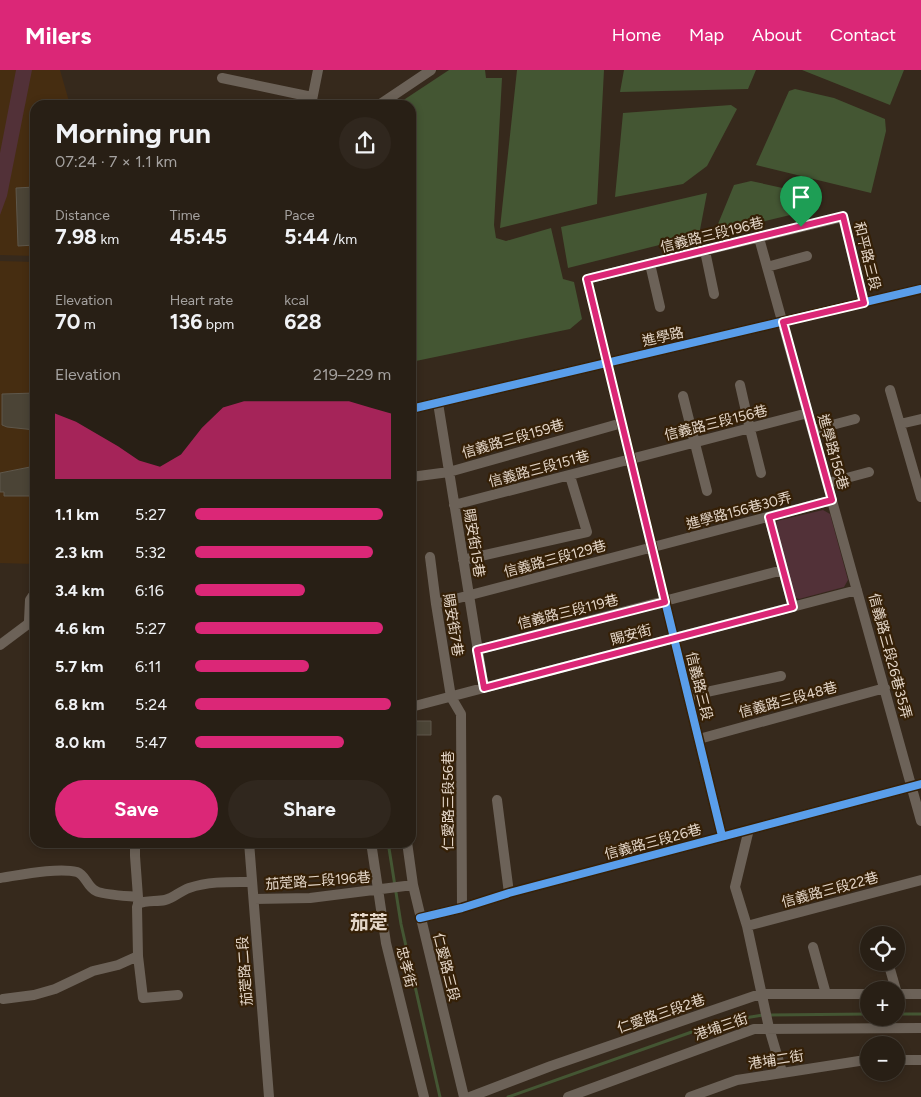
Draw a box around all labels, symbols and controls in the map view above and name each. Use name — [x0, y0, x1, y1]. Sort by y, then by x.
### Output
text: Milers — [25, 21, 91, 50]
text: Home — [612, 24, 661, 46]
text: Map — [689, 24, 724, 46]
text: About — [752, 24, 802, 46]
text: Contact — [830, 24, 896, 46]
text: Morning run — [55, 116, 211, 150]
button: share — [339, 117, 391, 169]
text: 07:24 · 7 × 1.1 km — [55, 152, 177, 171]
pin — [780, 176, 822, 227]
icon: arrive — [787, 183, 815, 211]
text: Distance — [55, 207, 110, 224]
text: Time — [170, 207, 200, 224]
text: Pace — [284, 207, 315, 224]
street label: 信義路三段196巷 — [659, 214, 765, 256]
street label: 和平路三段 — [850, 220, 884, 292]
text: 7.98 — [55, 224, 97, 249]
text: 45:45 — [170, 224, 227, 249]
text: 5:44 — [284, 224, 329, 249]
text: km — [97, 231, 119, 248]
text: /km — [329, 231, 357, 248]
text: Elevation — [55, 292, 113, 309]
text: Heart rate — [170, 292, 233, 309]
text: kcal — [284, 292, 309, 309]
text: 70 — [55, 309, 80, 334]
text: 136 — [170, 309, 202, 334]
text: 628 — [284, 309, 322, 334]
text: m — [80, 316, 96, 333]
text: bpm — [202, 316, 234, 333]
street label: 進學路 — [641, 324, 685, 350]
text: Elevation — [55, 365, 121, 384]
text: 219–229 m — [313, 365, 391, 384]
street label: 信義路三段156巷 — [663, 402, 769, 444]
street label: 進學路156巷 — [814, 412, 852, 492]
street label: 信義路三段159巷 — [460, 416, 566, 462]
street label: 信義路三段151巷 — [487, 447, 591, 491]
street label: 進學路156巷30弄 — [684, 489, 794, 533]
text: 1.1 km — [55, 505, 99, 524]
text: 5:27 — [135, 505, 166, 524]
street label: 賜安街15巷 — [460, 507, 488, 579]
street label: 信義路三段129巷 — [502, 537, 608, 581]
text: 2.3 km — [55, 543, 104, 562]
text: 5:32 — [135, 543, 166, 562]
text: 3.4 km — [55, 581, 104, 600]
text: 6:16 — [135, 581, 164, 600]
street label: 信義路三段119巷 — [516, 591, 620, 633]
street label: 信義路三段26巷35弄 — [865, 591, 915, 721]
street label: 賜安街7巷 — [440, 592, 466, 658]
text: 4.6 km — [55, 619, 105, 638]
text: 5:27 — [135, 619, 166, 638]
street label: 賜安街 — [609, 621, 653, 649]
street label: 信義路三段 — [682, 650, 716, 722]
text: 5.7 km — [55, 657, 104, 676]
text: 6:11 — [135, 657, 161, 676]
street label: 信義路三段48巷 — [737, 679, 839, 721]
text: 6.8 km — [55, 695, 104, 714]
text: 5:24 — [135, 695, 167, 714]
text: 8.0 km — [55, 733, 106, 752]
text: 5:47 — [135, 733, 167, 752]
street label: 仁愛路三段56巷 — [440, 751, 457, 851]
button: Save — [55, 780, 218, 838]
button: Share — [228, 780, 391, 838]
street label: 信義路三段26巷 — [603, 821, 703, 863]
street label: 茄萣路二段196巷 — [265, 869, 371, 893]
street label: 信義路三段22巷 — [780, 869, 880, 911]
district label: 茄萣 — [350, 911, 388, 934]
map controls — [860, 926, 905, 1081]
button: locate — [860, 926, 905, 971]
street label: 仁愛路三段 — [429, 931, 463, 1003]
street label: 茄萣路二段 — [234, 935, 256, 1007]
street label: 忠孝街 — [393, 945, 419, 989]
button: + — [860, 981, 905, 1026]
street label: 仁愛路三段2巷 — [615, 991, 707, 1037]
street label: 港埔三街 — [692, 1010, 750, 1044]
button: − — [860, 1036, 905, 1081]
street label: 港埔二街 — [747, 1047, 805, 1073]

